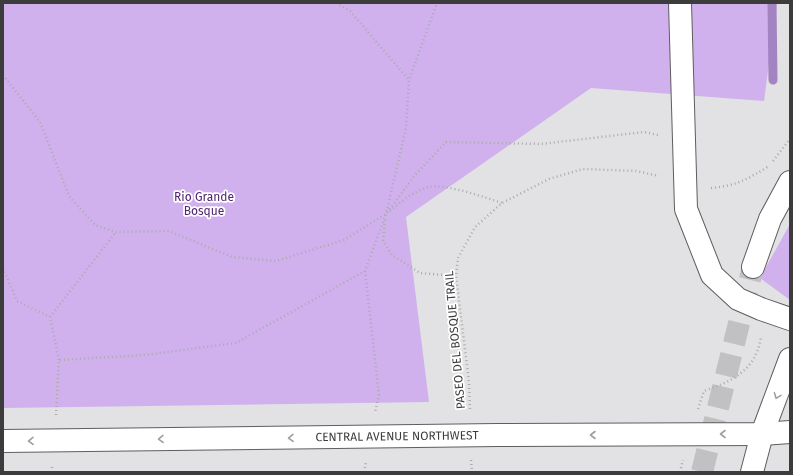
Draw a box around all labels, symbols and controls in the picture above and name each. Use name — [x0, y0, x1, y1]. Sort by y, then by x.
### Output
park label: Rio Grande Bosque — [174, 190, 234, 218]
street label: PASEO DEL BOSQUE TRAIL — [442, 270, 468, 410]
one-way arrow — [773, 392, 781, 399]
street label: CENTRAL AVENUE NORTHWEST — [315, 428, 479, 444]
one-way arrow — [720, 430, 726, 438]
one-way arrow — [590, 431, 596, 439]
one-way arrow — [288, 434, 294, 442]
one-way arrow — [158, 435, 164, 443]
one-way arrow — [28, 437, 34, 445]

